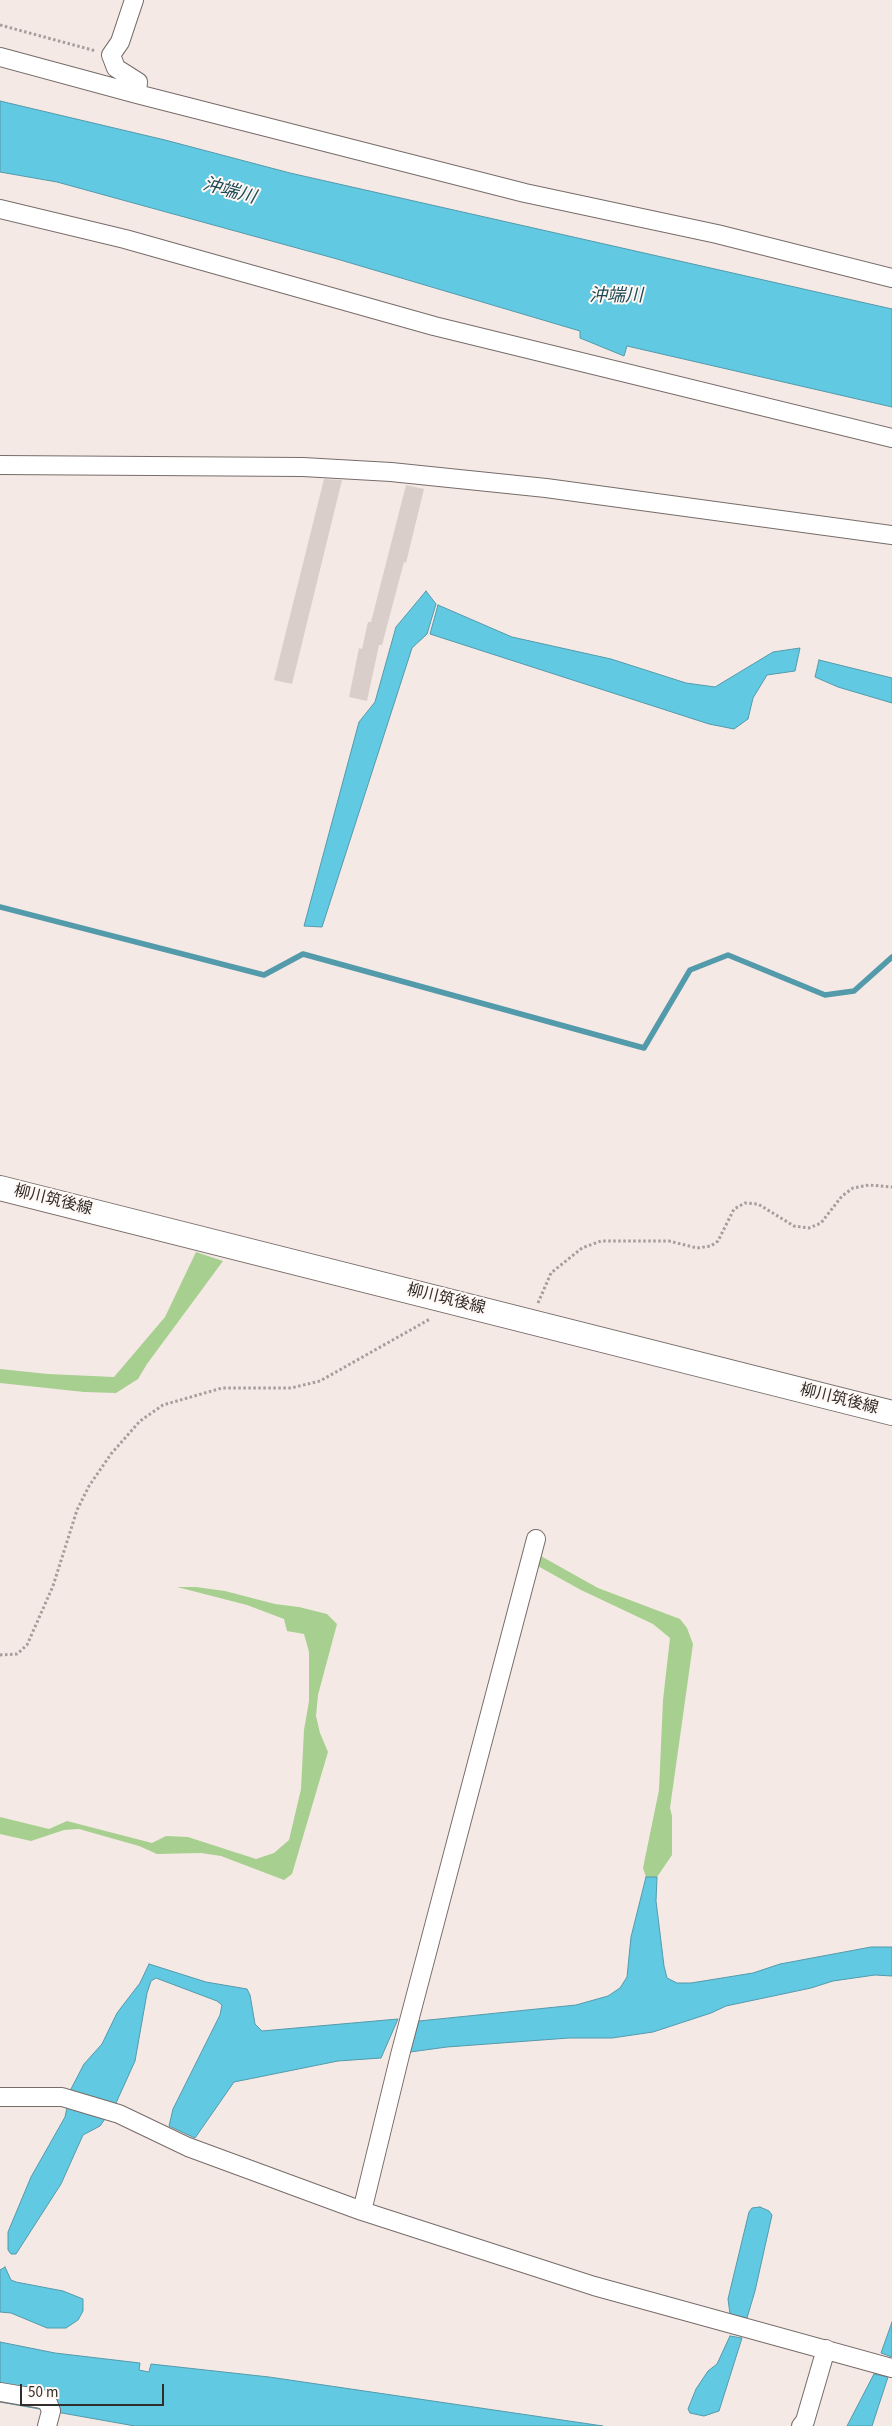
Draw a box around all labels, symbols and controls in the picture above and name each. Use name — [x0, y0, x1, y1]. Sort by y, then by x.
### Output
water label: 沖端川 — [200, 175, 258, 209]
water label: 沖端川 — [589, 286, 643, 308]
street label: 柳川筑後線 — [12, 1182, 94, 1220]
street label: 柳川筑後線 — [405, 1281, 487, 1319]
street label: 柳川筑後線 — [798, 1381, 880, 1419]
scale bar — [22, 2374, 166, 2406]
text: 50 m — [28, 2382, 58, 2403]

